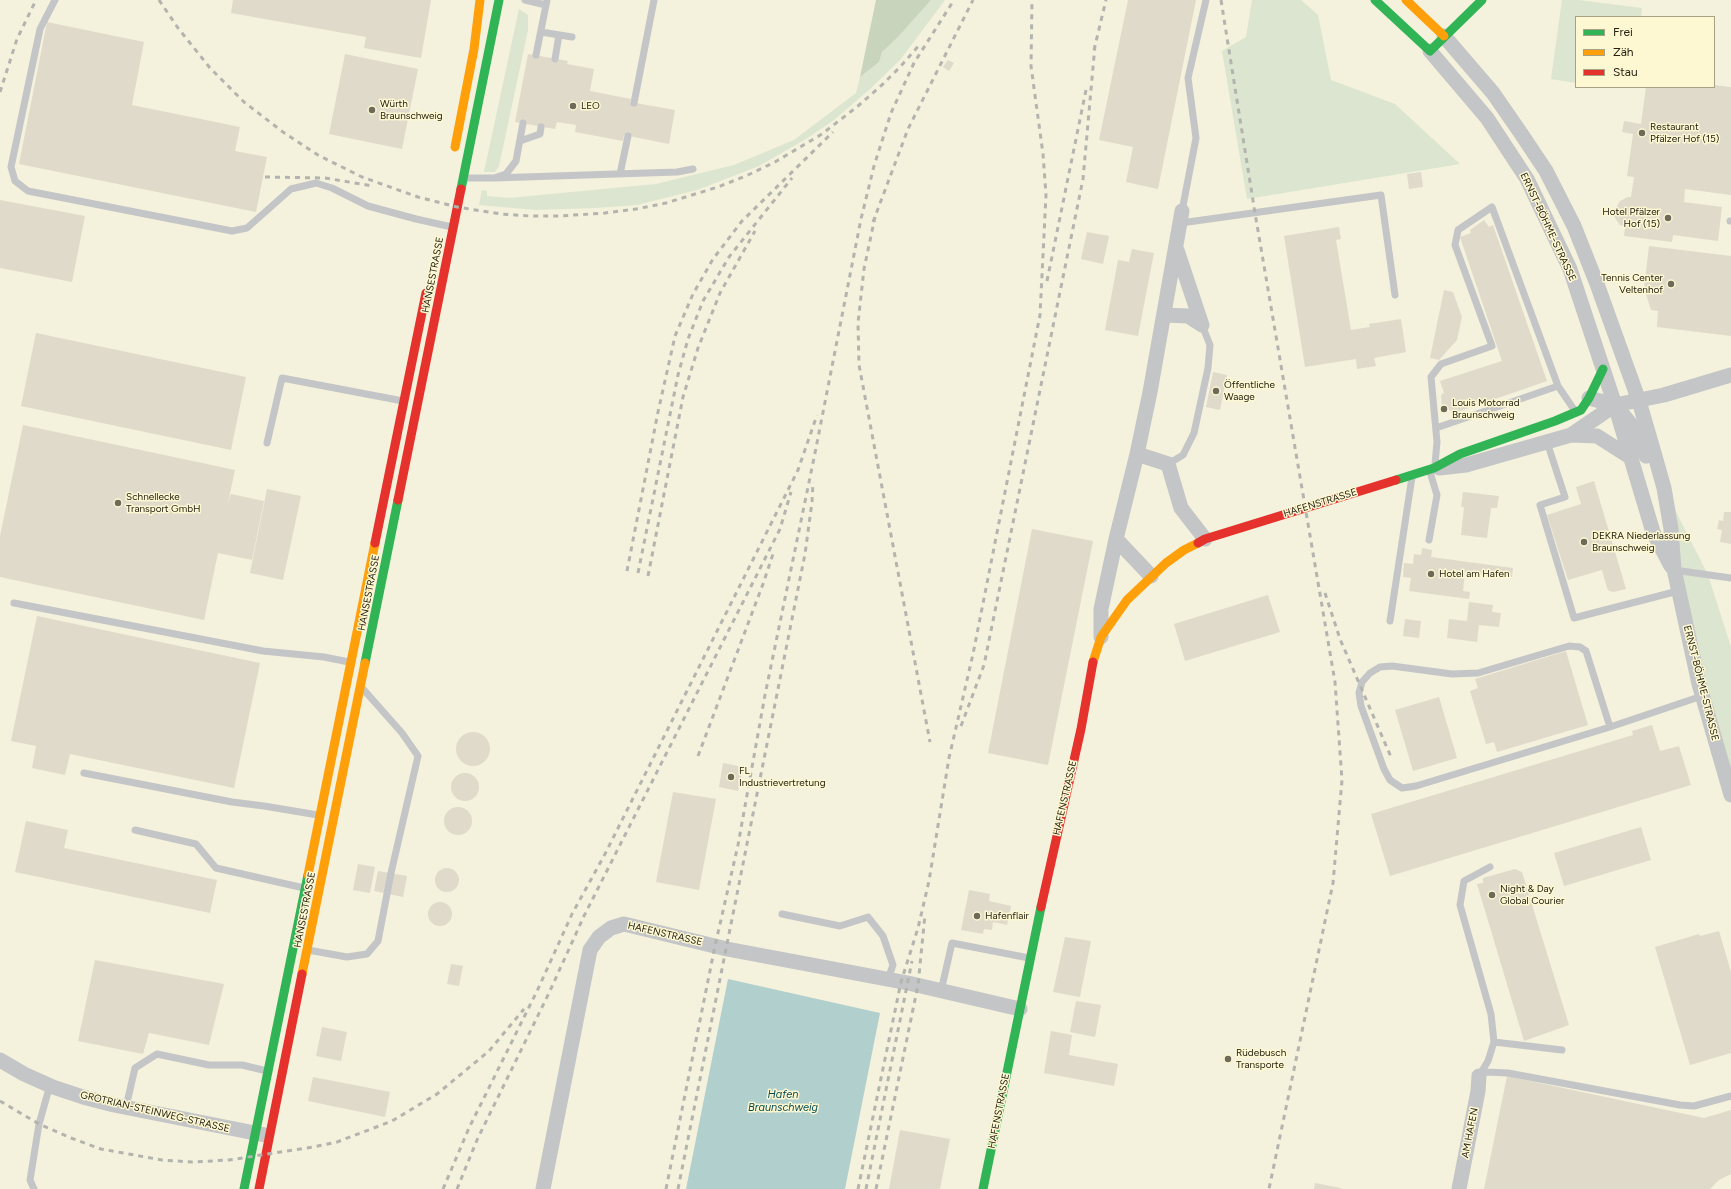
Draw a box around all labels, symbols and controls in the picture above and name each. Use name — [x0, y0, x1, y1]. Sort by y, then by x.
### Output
legend — [1575, 16, 1715, 88]
text: Frei — [1613, 25, 1633, 39]
text: Zäh — [1613, 45, 1634, 59]
text: Stau — [1613, 65, 1638, 79]
place label: Würth Braunschweig — [380, 98, 443, 122]
place label: LEO — [581, 100, 600, 112]
marker: LEO — [568, 101, 578, 111]
marker: Würth Braunschweig — [367, 105, 377, 115]
place label: Restaurant Pfälzer Hof (15) — [1650, 121, 1719, 144]
marker: Restaurant Pfälzer Hof (15) — [1637, 128, 1647, 138]
street label: ERNST-BÖHME-STRASSE — [1518, 171, 1578, 283]
place label: Hotel Pfälzer Hof (15) — [1602, 206, 1660, 230]
marker: Hotel Pfälzer Hof (15) — [1663, 213, 1673, 223]
street label: HANSESTRASSE — [420, 236, 446, 314]
place label: Tennis Center Veltenhof — [1601, 272, 1663, 296]
marker: Tennis Center Veltenhof — [1666, 279, 1676, 289]
place label: Öffentliche Waage — [1224, 379, 1275, 402]
marker: Öffentliche Waage — [1211, 386, 1221, 396]
place label: Louis Motorrad Braunschweig — [1452, 397, 1520, 420]
marker: Louis Motorrad Braunschweig — [1439, 404, 1449, 414]
street label: HAFENSTRASSE — [1282, 486, 1358, 520]
place label: Schnellecke Transport GmbH — [126, 491, 201, 514]
marker: Schnellecke Transport GmbH — [113, 498, 123, 508]
place label: DEKRA Niederlassung Braunschweig — [1592, 530, 1690, 554]
marker: DEKRA Niederlassung Braunschweig — [1579, 537, 1589, 547]
street label: HANSESTRASSE — [356, 554, 382, 632]
place label: Hotel am Hafen — [1439, 568, 1510, 580]
marker: Hotel am Hafen — [1426, 569, 1436, 579]
street label: ERNST-BÖHME-STRASSE — [1681, 624, 1721, 742]
street label: HAFENSTRASSE — [1051, 759, 1079, 837]
place label: FL Industrievertretung — [739, 765, 826, 788]
marker: FL Industrievertretung — [726, 772, 736, 782]
street label: HANSESTRASSE — [292, 871, 318, 949]
place label: Night & Day Global Courier — [1500, 883, 1564, 906]
marker: Night & Day Global Courier — [1487, 890, 1497, 900]
place label: Hafenflair — [985, 910, 1029, 922]
marker: Hafenflair — [972, 911, 982, 921]
street label: HAFENSTRASSE — [626, 920, 704, 948]
place label: Rüdebusch Transporte — [1236, 1047, 1286, 1070]
marker: Rüdebusch Transporte — [1223, 1054, 1233, 1064]
street label: HAFENSTRASSE — [986, 1072, 1012, 1150]
water label: Hafen Braunschweig — [748, 1088, 818, 1114]
street label: GROTRIAN-STEINWEG-STRASSE — [79, 1089, 231, 1135]
street label: AM HAFEN — [1459, 1107, 1481, 1159]

